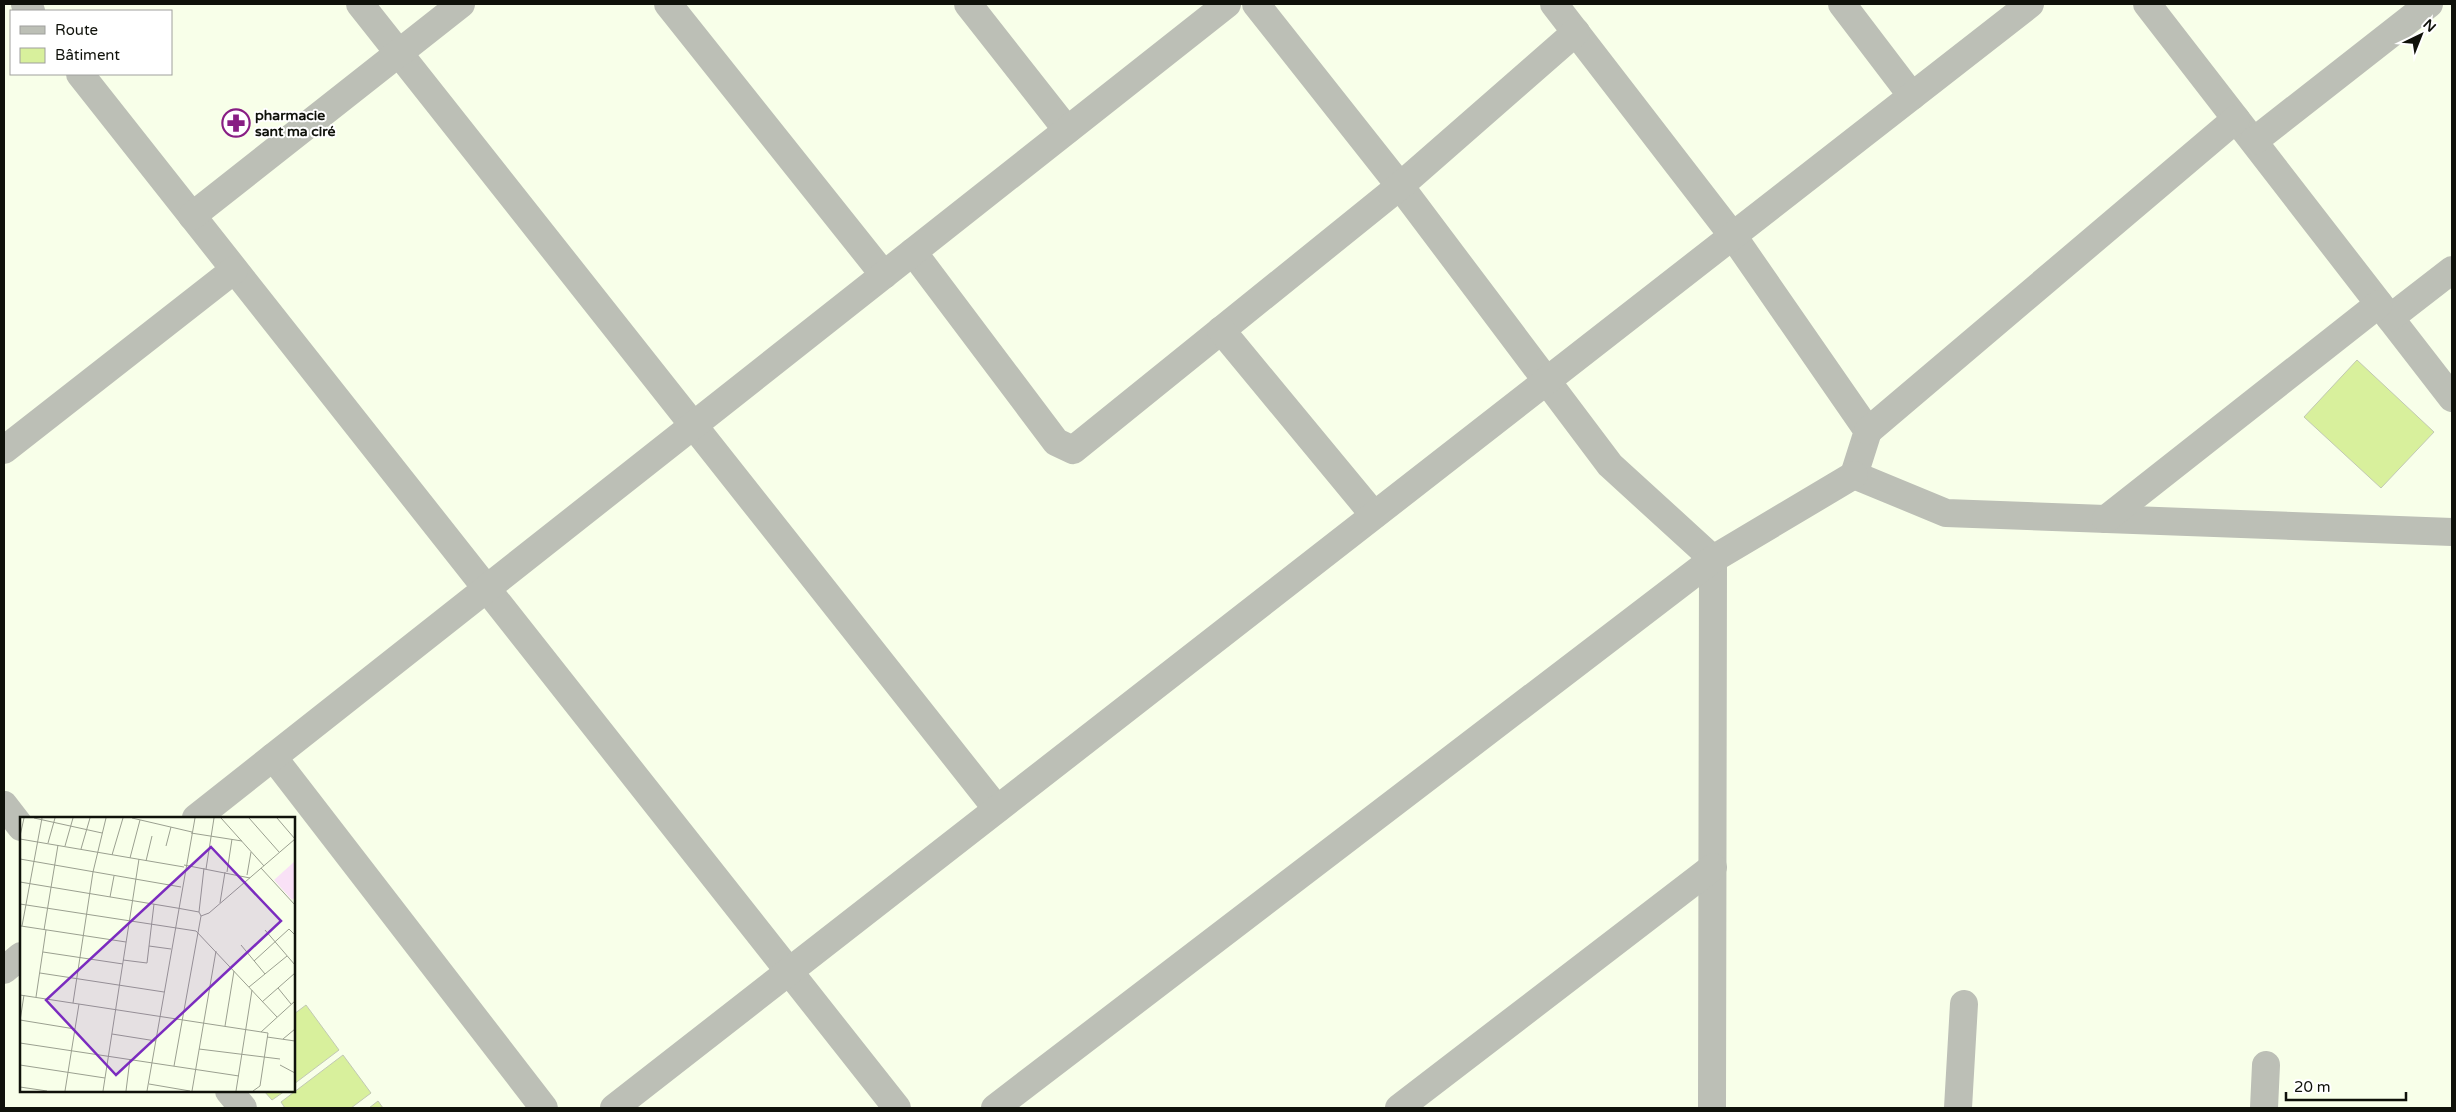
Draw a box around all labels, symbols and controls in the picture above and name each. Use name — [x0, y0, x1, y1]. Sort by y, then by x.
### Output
legend — [10, 10, 172, 75]
north arrow — [2396, 10, 2446, 60]
text: N — [2420, 16, 2439, 36]
text: Route — [55, 21, 98, 39]
text: Bâtiment — [55, 46, 120, 64]
place label: pharmacie sant ma ciré — [255, 107, 335, 140]
pharmacy icon: pharmacie sant ma ciré — [221, 108, 251, 138]
inset map — [20, 817, 295, 1092]
scale bar — [2286, 1070, 2406, 1102]
text: 20 m — [2294, 1078, 2331, 1096]

